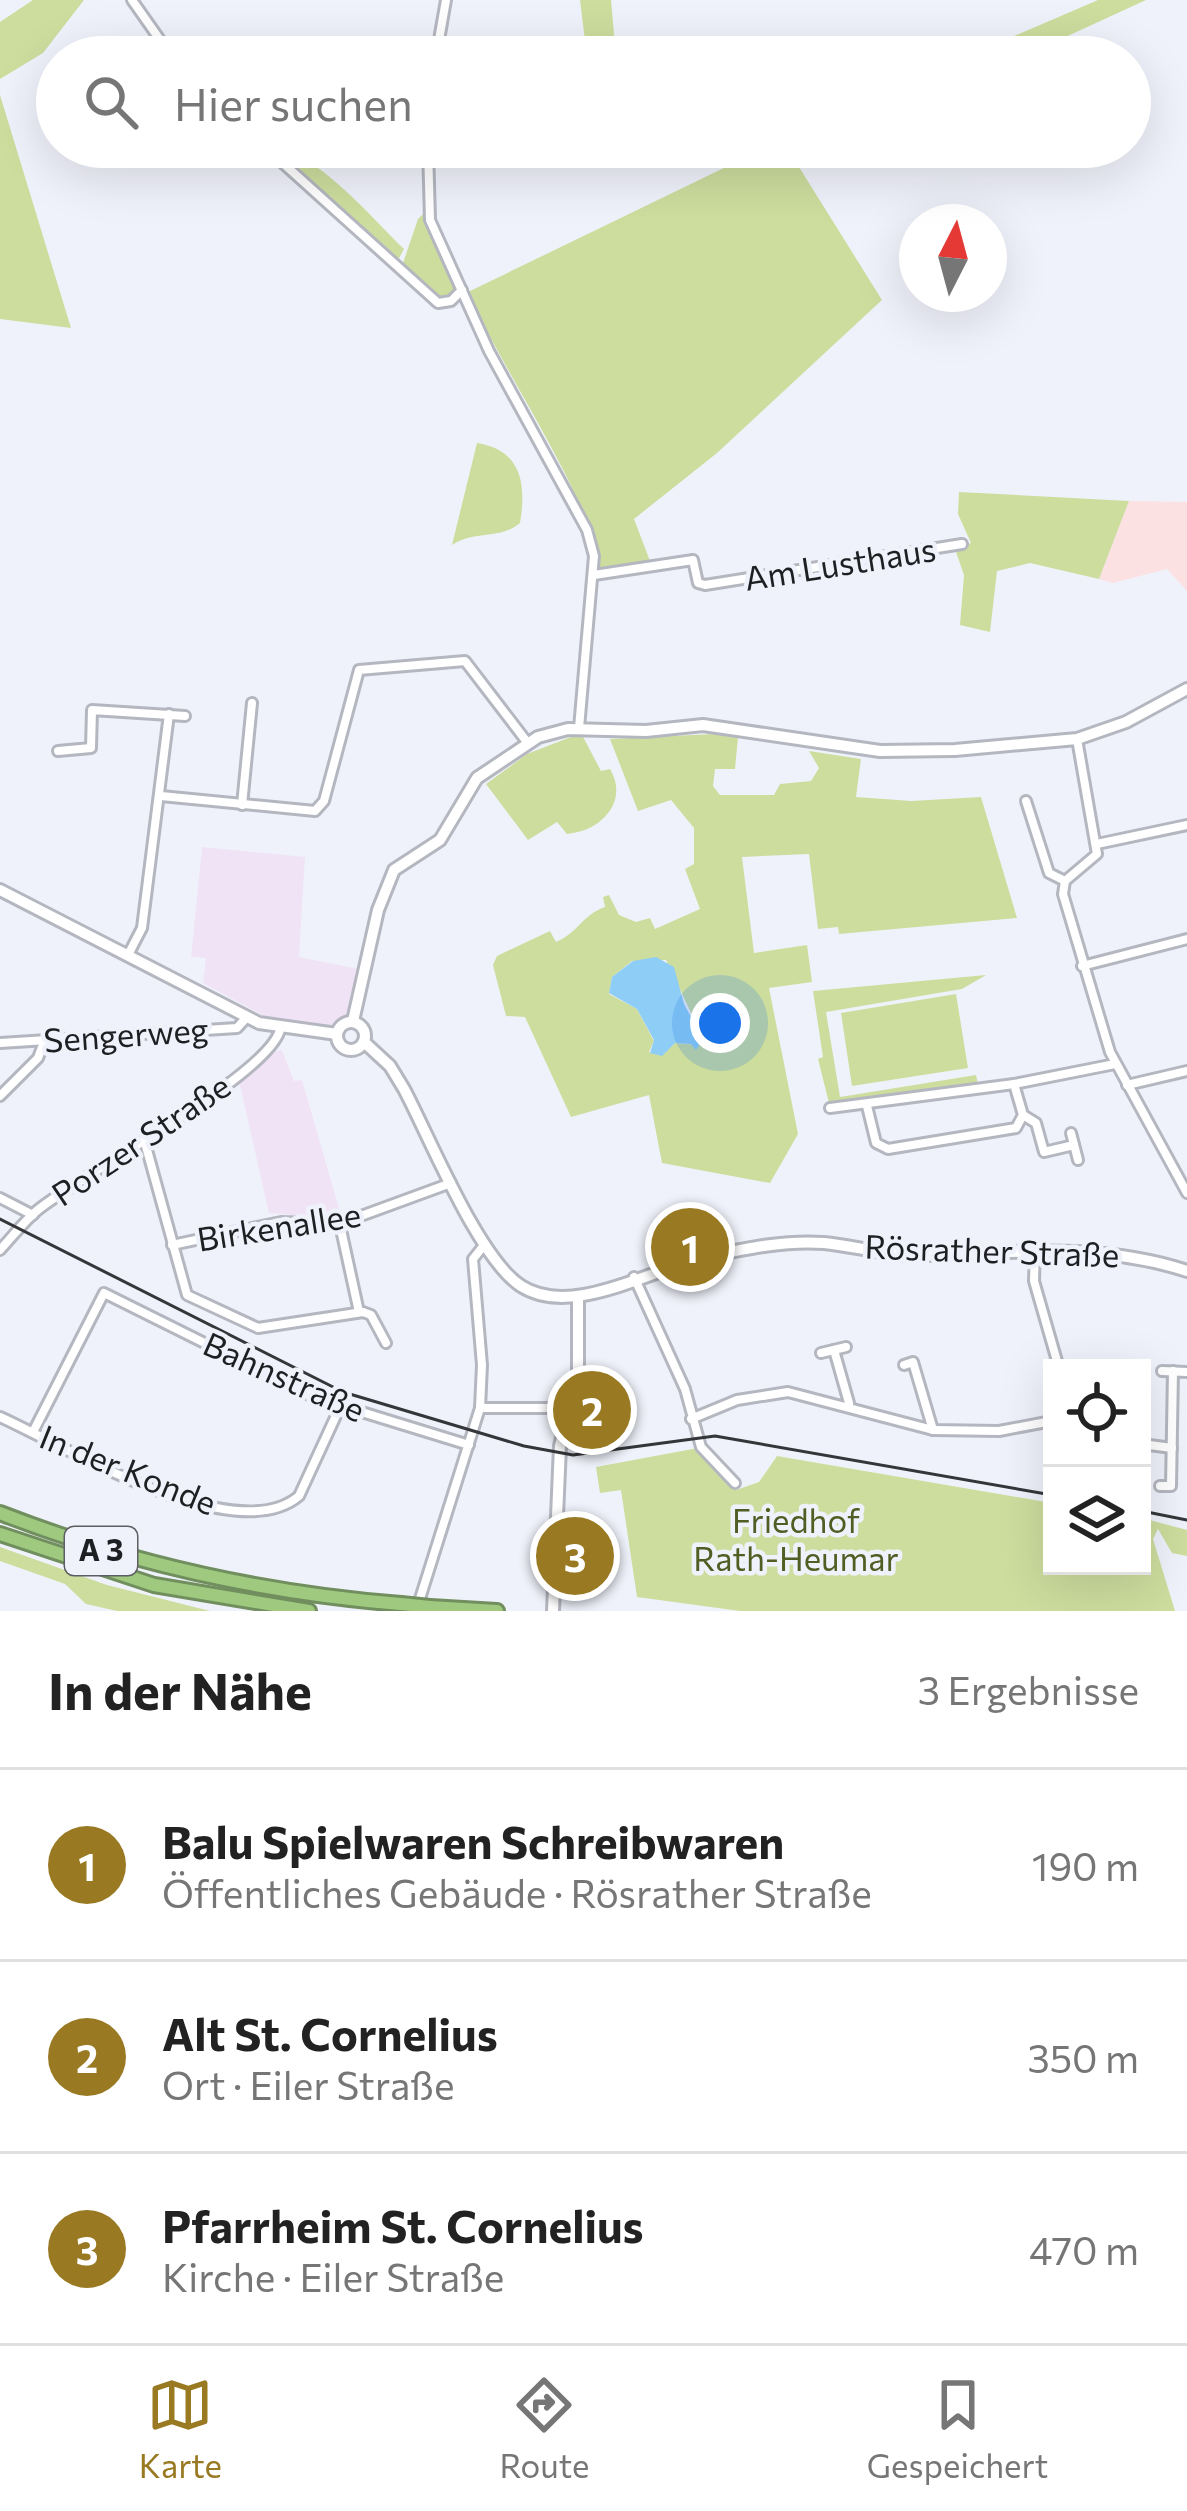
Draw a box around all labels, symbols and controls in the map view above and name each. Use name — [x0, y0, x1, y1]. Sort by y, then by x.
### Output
search box — [36, 36, 1151, 168]
icon: search — [78, 69, 144, 135]
text: Hier suchen — [174, 75, 413, 130]
north arrow — [899, 204, 1007, 312]
street label: Am Lusthaus — [741, 527, 938, 598]
your location — [690, 993, 750, 1053]
street label: Sengerweg — [42, 1007, 210, 1060]
street label: Porzer Straße — [43, 1064, 237, 1213]
street label: Birkenallee — [194, 1192, 364, 1259]
pin: 1 — [651, 1202, 729, 1292]
street label: Rösrather Straße — [864, 1225, 1120, 1274]
street label: Bahnstraße — [198, 1322, 372, 1429]
map controls — [1043, 1359, 1151, 1575]
button: locate — [1043, 1359, 1151, 1467]
pin: 2 — [553, 1365, 631, 1455]
street label: In der Konde — [34, 1415, 223, 1523]
button: layers — [1043, 1467, 1151, 1575]
park label: Friedhof Rath-Heumar — [693, 1499, 899, 1578]
pin: 3 — [536, 1511, 614, 1601]
road number: A 3 — [65, 1527, 137, 1575]
text: In der Nähe — [48, 1658, 312, 1721]
text: 3 Ergebnisse — [918, 1665, 1139, 1713]
text: Balu Spielwaren Schreibwaren — [162, 1813, 784, 1868]
text: 1 — [78, 1841, 96, 1889]
text: 190 m — [1032, 1841, 1139, 1889]
text: Öffentliches Gebäude · Rösrather Straße — [162, 1868, 872, 1916]
text: Alt St. Cornelius — [162, 2005, 498, 2060]
text: 2 — [76, 2033, 98, 2081]
text: 350 m — [1027, 2033, 1139, 2081]
text: Ort · Eiler Straße — [162, 2060, 455, 2108]
text: Pfarrheim St. Cornelius — [162, 2197, 644, 2252]
text: 3 — [76, 2225, 98, 2273]
text: 470 m — [1029, 2225, 1139, 2273]
text: Kirche · Eiler Straße — [162, 2252, 504, 2300]
tab: Karte — [139, 2372, 222, 2485]
tab: Route — [500, 2372, 589, 2485]
tab: Gespeichert — [867, 2372, 1048, 2485]

